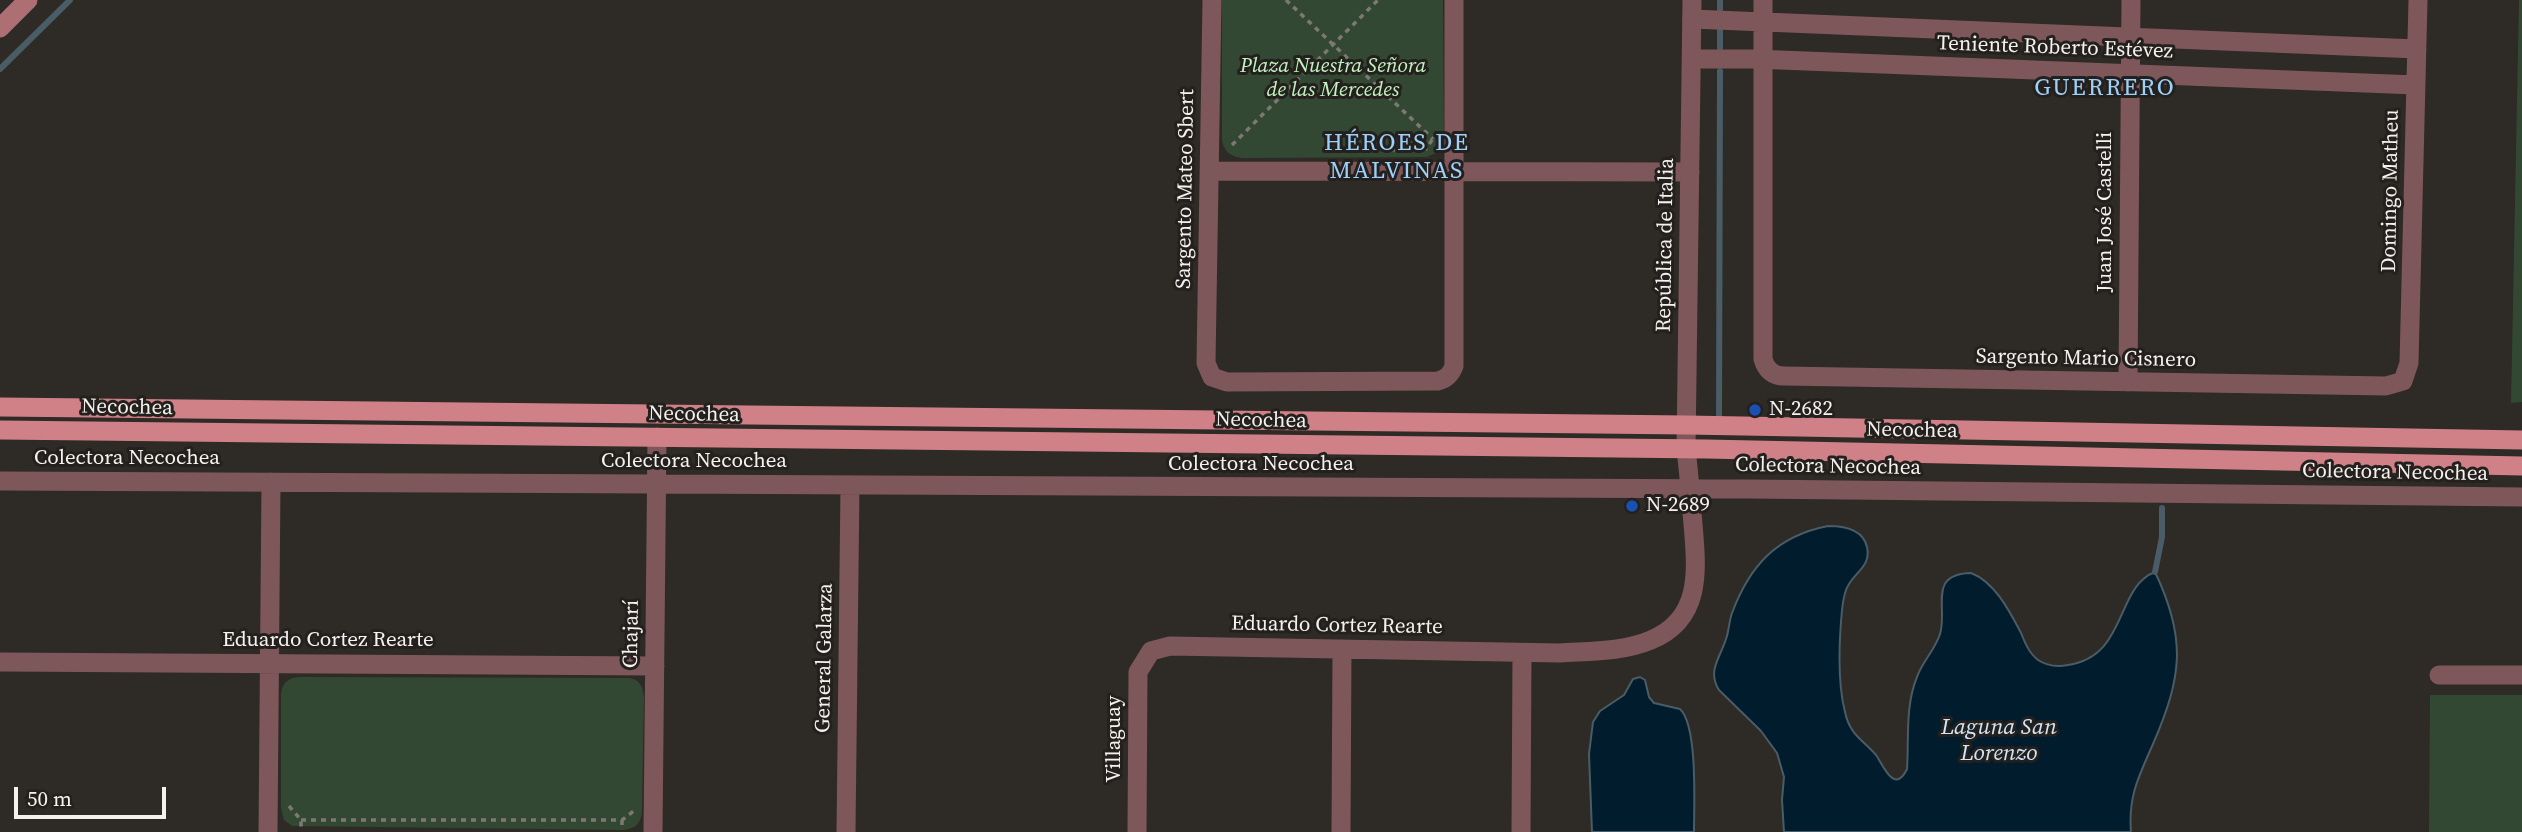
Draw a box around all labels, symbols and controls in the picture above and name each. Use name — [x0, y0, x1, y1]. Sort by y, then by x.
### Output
street label: Teniente Roberto Estévez — [1936, 31, 2174, 65]
park label: Plaza Nuestra Señora de las Mercedes — [1240, 54, 1426, 104]
district label: GUERRERO — [2035, 75, 2175, 103]
street label: Sargento Mateo Sbert — [1172, 89, 1200, 289]
street label: Domingo Matheu — [2377, 109, 2405, 273]
district label: HÉROES DE MALVINAS — [1325, 130, 1469, 186]
street label: Juan José Castelli — [2093, 132, 2119, 292]
street label: República de Italia — [1652, 158, 1680, 332]
street label: Sargento Mario Cisnero — [1976, 344, 2196, 374]
street label: Necochea — [81, 395, 173, 421]
place label: N-2682 — [1769, 397, 1833, 423]
street label: Necochea — [648, 402, 740, 428]
marker: N-2682 — [1747, 402, 1763, 418]
street label: Necochea — [1215, 408, 1307, 434]
street label: Necochea — [1866, 418, 1958, 444]
street label: Colectora Necochea — [34, 446, 220, 472]
street label: Colectora Necochea — [601, 449, 787, 475]
street label: Colectora Necochea — [1168, 452, 1354, 478]
street label: Colectora Necochea — [1735, 453, 1921, 481]
street label: Colectora Necochea — [2302, 459, 2488, 487]
place label: N-2689 — [1646, 493, 1710, 519]
marker: N-2689 — [1624, 498, 1640, 514]
street label: General Galarza — [811, 583, 839, 733]
street label: Chajarí — [619, 600, 645, 668]
street label: Eduardo Cortez Rearte — [1231, 612, 1443, 640]
street label: Eduardo Cortez Rearte — [222, 628, 434, 654]
street label: Villaguay — [1102, 696, 1128, 782]
water label: Laguna San Lorenzo — [1941, 714, 2057, 768]
scale bar — [18, 772, 170, 816]
text: 50 m — [27, 784, 72, 813]

